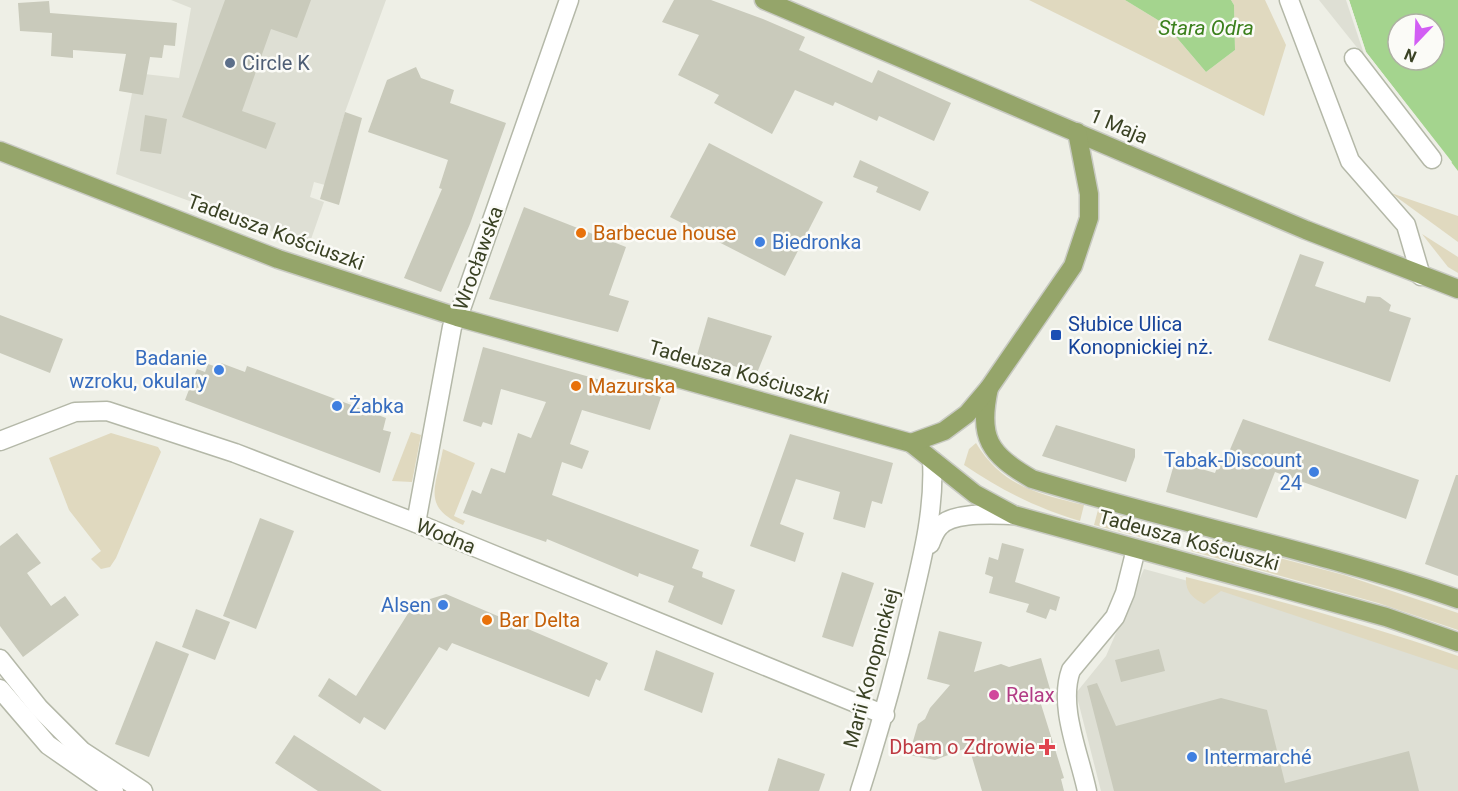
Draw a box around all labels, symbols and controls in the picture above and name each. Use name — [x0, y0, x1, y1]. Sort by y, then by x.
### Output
north arrow — [1386, 12, 1446, 72]
water label: Stara Odra — [1158, 16, 1254, 40]
text: N — [1401, 44, 1419, 66]
place label: Circle K — [242, 51, 310, 75]
marker: Circle K — [223, 56, 237, 70]
street label: 1 Maja — [1087, 103, 1151, 149]
street label: Tadeusza Kościuszki — [184, 189, 368, 275]
street label: Wrocławska — [448, 203, 508, 313]
place label: Barbecue house — [593, 221, 736, 245]
marker: Barbecue house — [574, 226, 588, 240]
place label: Biedronka — [772, 230, 861, 254]
marker: Biedronka — [753, 235, 767, 249]
place label: Słubice Ulica Konopnickiej nż. — [1068, 312, 1213, 359]
marker: Słubice Ulica Konopnickiej nż. — [1049, 328, 1063, 342]
street label: Tadeusza Kościuszki — [646, 335, 832, 409]
place label: Badanie wzroku, okulary — [69, 346, 208, 393]
marker: Badanie wzroku, okulary — [212, 363, 226, 377]
place label: Mazurska — [588, 374, 675, 398]
marker: Mazurska — [569, 379, 583, 393]
place label: Żabka — [349, 394, 404, 418]
marker: Żabka — [330, 399, 344, 413]
place label: Tabak-Discount 24 — [1164, 448, 1302, 495]
marker: Tabak-Discount 24 — [1307, 465, 1321, 479]
street label: Tadeusza Kościuszki — [1096, 504, 1282, 576]
street label: Wodna — [413, 513, 479, 559]
street label: Marii Konopnickiej — [838, 586, 904, 750]
place label: Alsen — [381, 593, 431, 617]
marker: Alsen — [436, 598, 450, 612]
place label: Bar Delta — [499, 608, 580, 632]
marker: Bar Delta — [480, 613, 494, 627]
place label: Relax — [1006, 683, 1055, 707]
marker: Relax — [987, 688, 1001, 702]
place label: Dbam o Zdrowie — [889, 735, 1035, 759]
marker: Dbam o Zdrowie — [1040, 740, 1054, 754]
place label: Intermarché — [1204, 745, 1312, 769]
marker: Intermarché — [1185, 750, 1199, 764]

